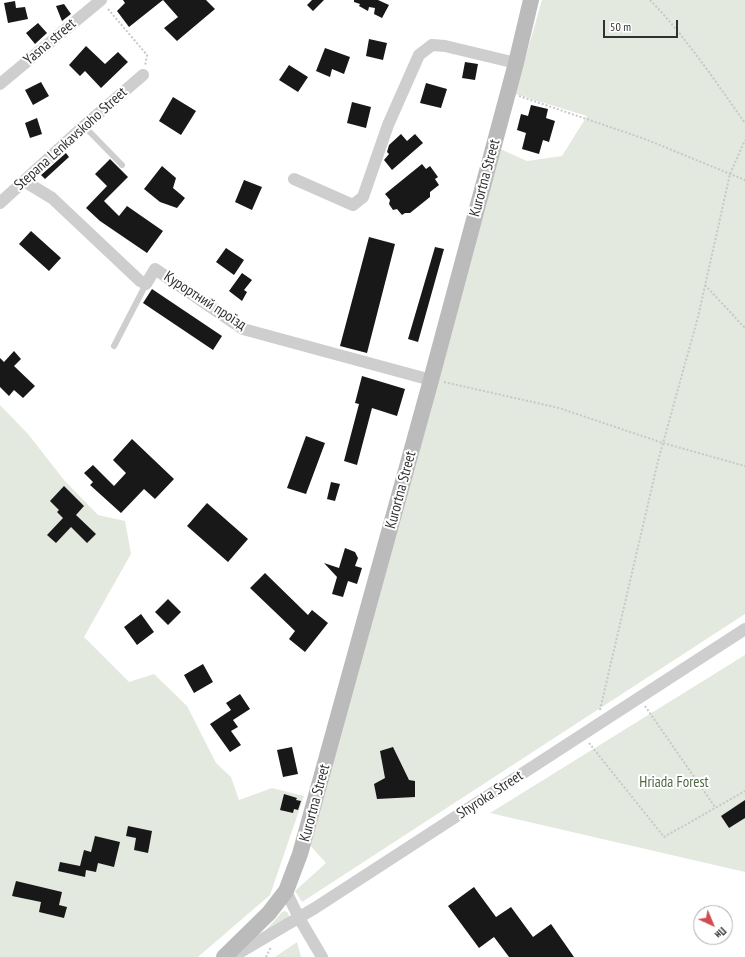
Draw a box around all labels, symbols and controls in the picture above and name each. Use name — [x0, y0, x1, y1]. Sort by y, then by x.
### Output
scale bar — [605, 12, 680, 38]
street label: Yasna street — [20, 15, 80, 69]
text: 50 m — [610, 19, 631, 34]
street label: Stepana Lenkavskoho Street — [11, 84, 131, 194]
street label: Kurortna Street — [466, 137, 504, 219]
street label: Курортний проїзд — [160, 268, 250, 334]
street label: Kurortna Street — [382, 449, 420, 531]
street label: Kurortna Street — [296, 762, 334, 844]
street label: Shyroka Street — [454, 767, 526, 823]
park label: Hriada Forest — [639, 774, 709, 792]
north arrow — [693, 905, 733, 945]
text: Пн — [712, 924, 729, 942]

